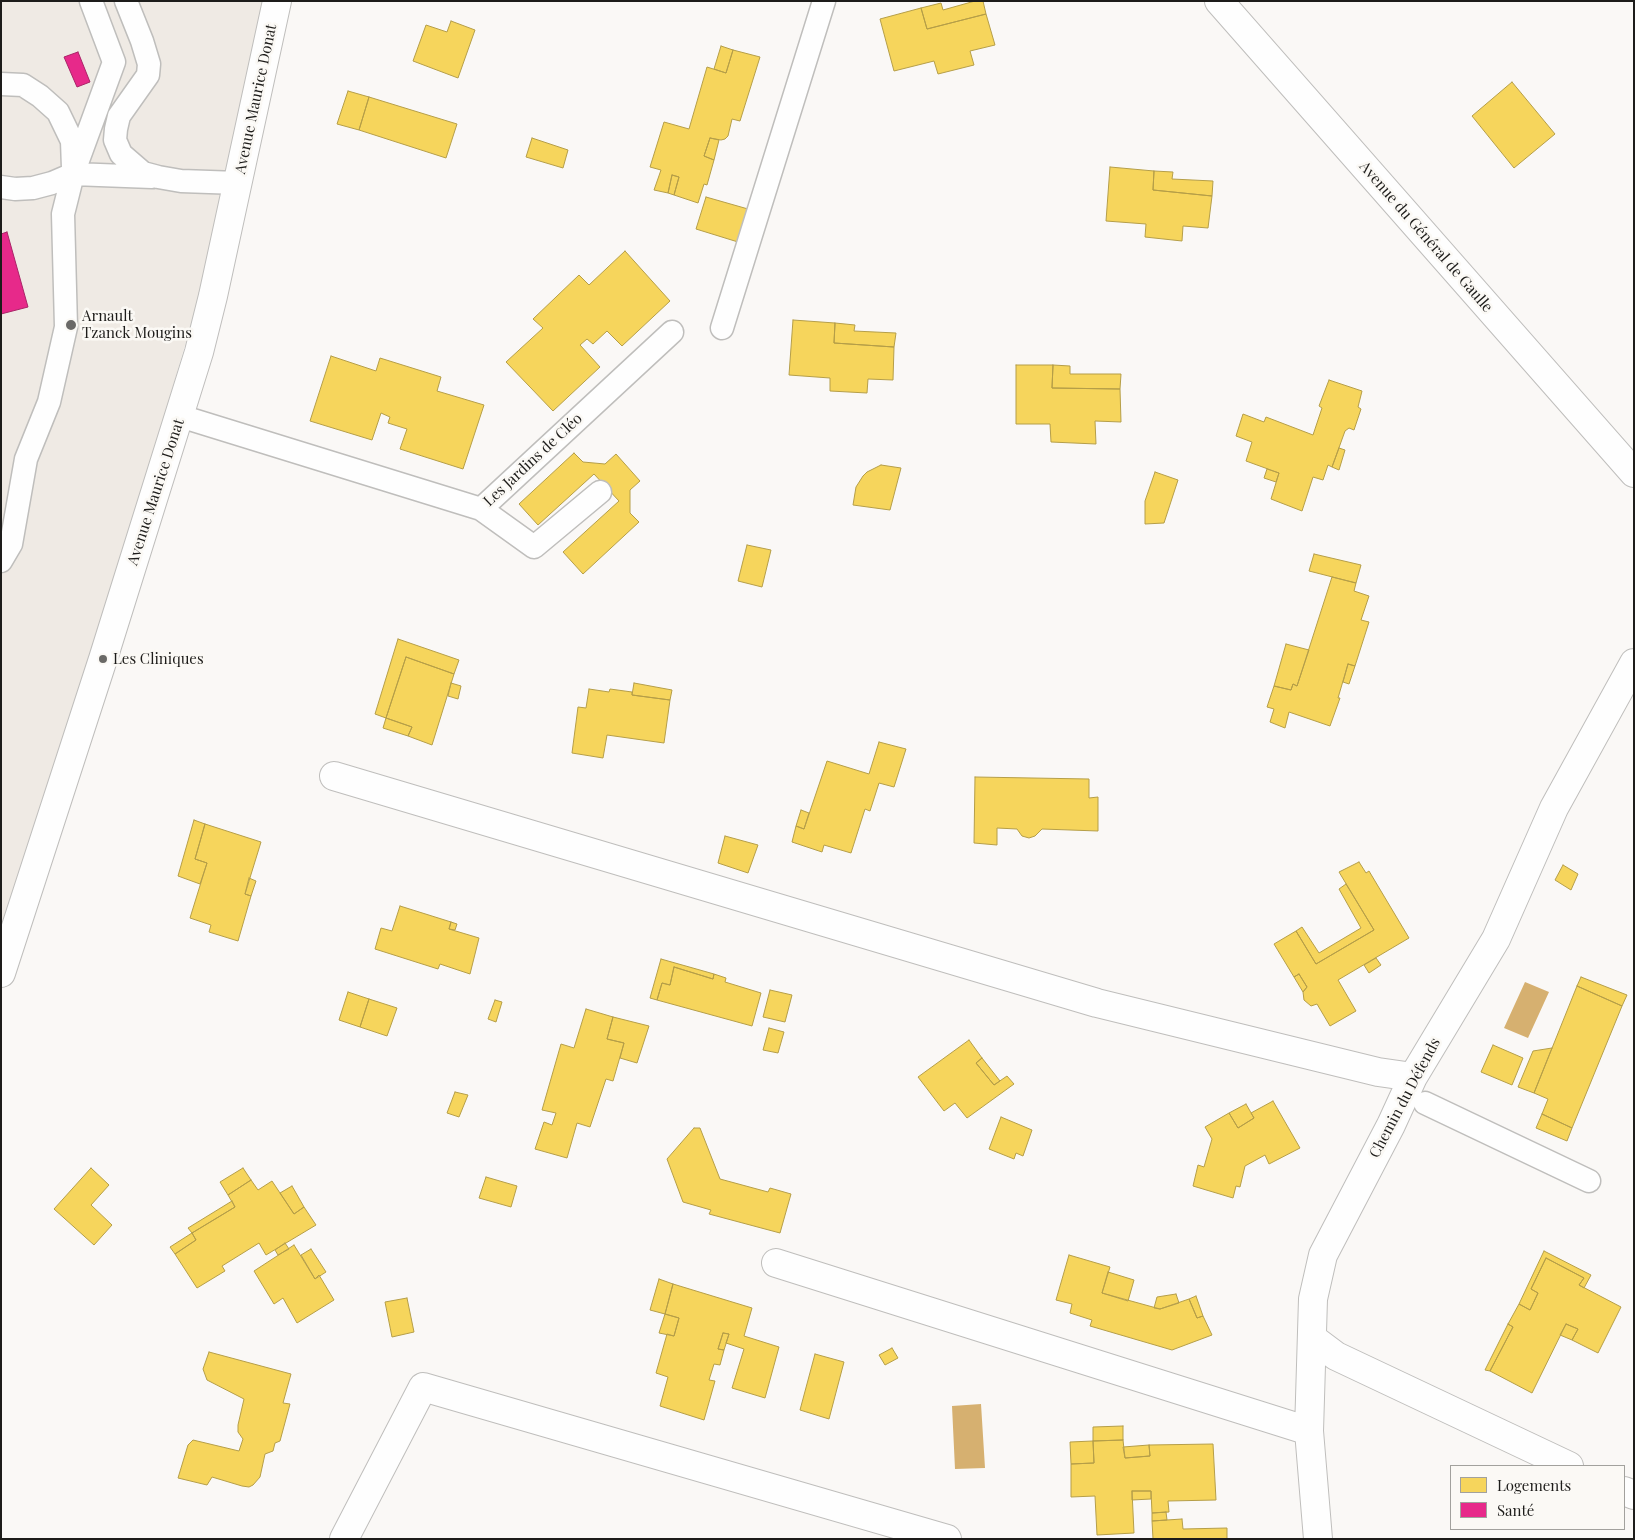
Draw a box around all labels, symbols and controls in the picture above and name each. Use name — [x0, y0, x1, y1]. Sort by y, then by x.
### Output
street label: Avenue Maurice Donat — [231, 22, 281, 176]
street label: Avenue du Général de Gaulle — [1356, 158, 1496, 316]
place label: Arnault Tzanck Mougins — [82, 307, 192, 342]
marker: Arnault Tzanck Mougins — [64, 318, 78, 332]
street label: Les Jardins de Cléo — [480, 410, 586, 510]
street label: Avenue Maurice Donat — [124, 417, 188, 567]
place label: Les Cliniques — [113, 650, 204, 668]
marker: Les Cliniques — [97, 653, 109, 665]
street label: Chemin du Défends — [1366, 1035, 1444, 1161]
legend — [1450, 1465, 1625, 1530]
text: Logements — [1497, 1475, 1571, 1495]
text: Santé — [1497, 1500, 1534, 1520]

